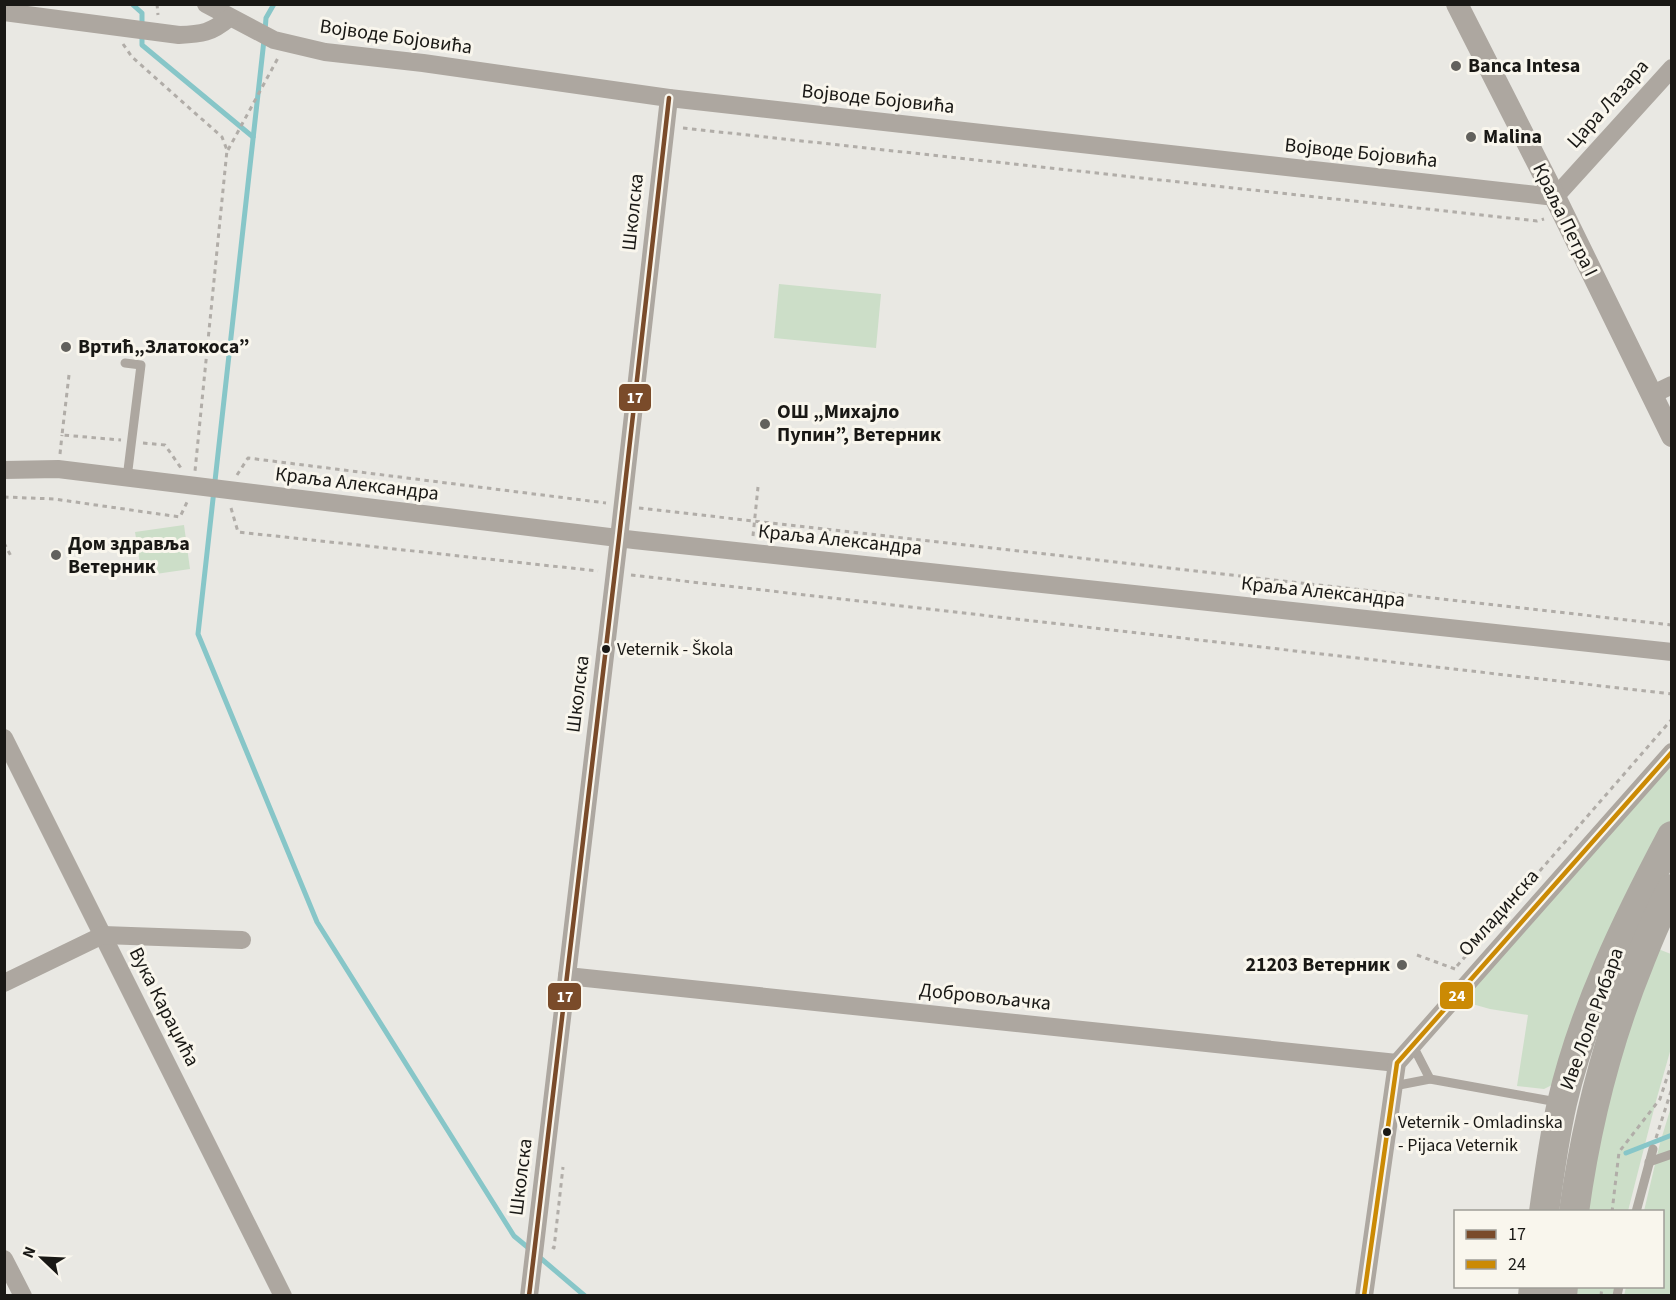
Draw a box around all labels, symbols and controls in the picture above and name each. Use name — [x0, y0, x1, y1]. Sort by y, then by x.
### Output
street label: Војводе Бојовића — [318, 12, 474, 62]
place label: Banca Intesa — [1468, 52, 1580, 80]
street label: Цара Лазара — [1561, 53, 1655, 155]
marker: Banca Intesa — [1449, 59, 1463, 73]
street label: Војводе Бојовића — [800, 77, 956, 121]
place label: Malina — [1483, 123, 1542, 151]
marker: Malina — [1464, 130, 1478, 144]
street label: Војводе Бојовића — [1283, 131, 1439, 175]
street label: Краља Петра I — [1525, 158, 1605, 282]
street label: Школска — [615, 172, 651, 252]
place label: Вртић„Златокоса” — [78, 333, 249, 361]
marker: Вртић„Златокоса” — [59, 340, 73, 354]
line badge: 17 — [618, 383, 652, 412]
text: 17 — [627, 387, 643, 409]
place label: ОШ „Михајло Пупин”, Ветерник — [777, 398, 941, 449]
marker: ОШ „Михајло Пупин”, Ветерник — [758, 417, 772, 431]
street label: Краља Александра — [274, 460, 440, 508]
street label: Краља Александра — [757, 517, 923, 563]
place label: Дом здравља Ветерник — [68, 530, 190, 581]
marker: Дом здравља Ветерник — [49, 548, 63, 562]
street label: Краља Александра — [1240, 569, 1406, 615]
place label: Veternik - Škola — [617, 637, 733, 662]
marker: Veternik - Škola — [600, 643, 612, 655]
street label: Школска — [559, 654, 597, 734]
street label: Омладинска — [1452, 863, 1546, 963]
street label: Вука Караџића — [122, 943, 206, 1071]
street label: Иве Лоле Рибара — [1553, 944, 1631, 1094]
place label: 21203 Ветерник — [1245, 951, 1390, 979]
marker: 21203 Ветерник — [1395, 958, 1409, 972]
street label: Добровољачка — [918, 976, 1052, 1018]
line badge: 24 — [1439, 981, 1474, 1010]
line badge: 17 — [547, 982, 582, 1011]
text: 24 — [1449, 985, 1466, 1007]
text: 17 — [557, 986, 573, 1008]
place label: Veternik - Omladinska - Pijaca Veternik — [1398, 1110, 1563, 1158]
marker: Veternik - Omladinska - Pijaca Veternik — [1381, 1126, 1393, 1138]
street label: Школска — [502, 1137, 540, 1217]
legend — [1454, 1210, 1664, 1288]
text: 17 — [1508, 1222, 1526, 1247]
north arrow — [12, 1228, 72, 1288]
text: N — [17, 1243, 41, 1262]
text: 24 — [1508, 1252, 1526, 1277]

